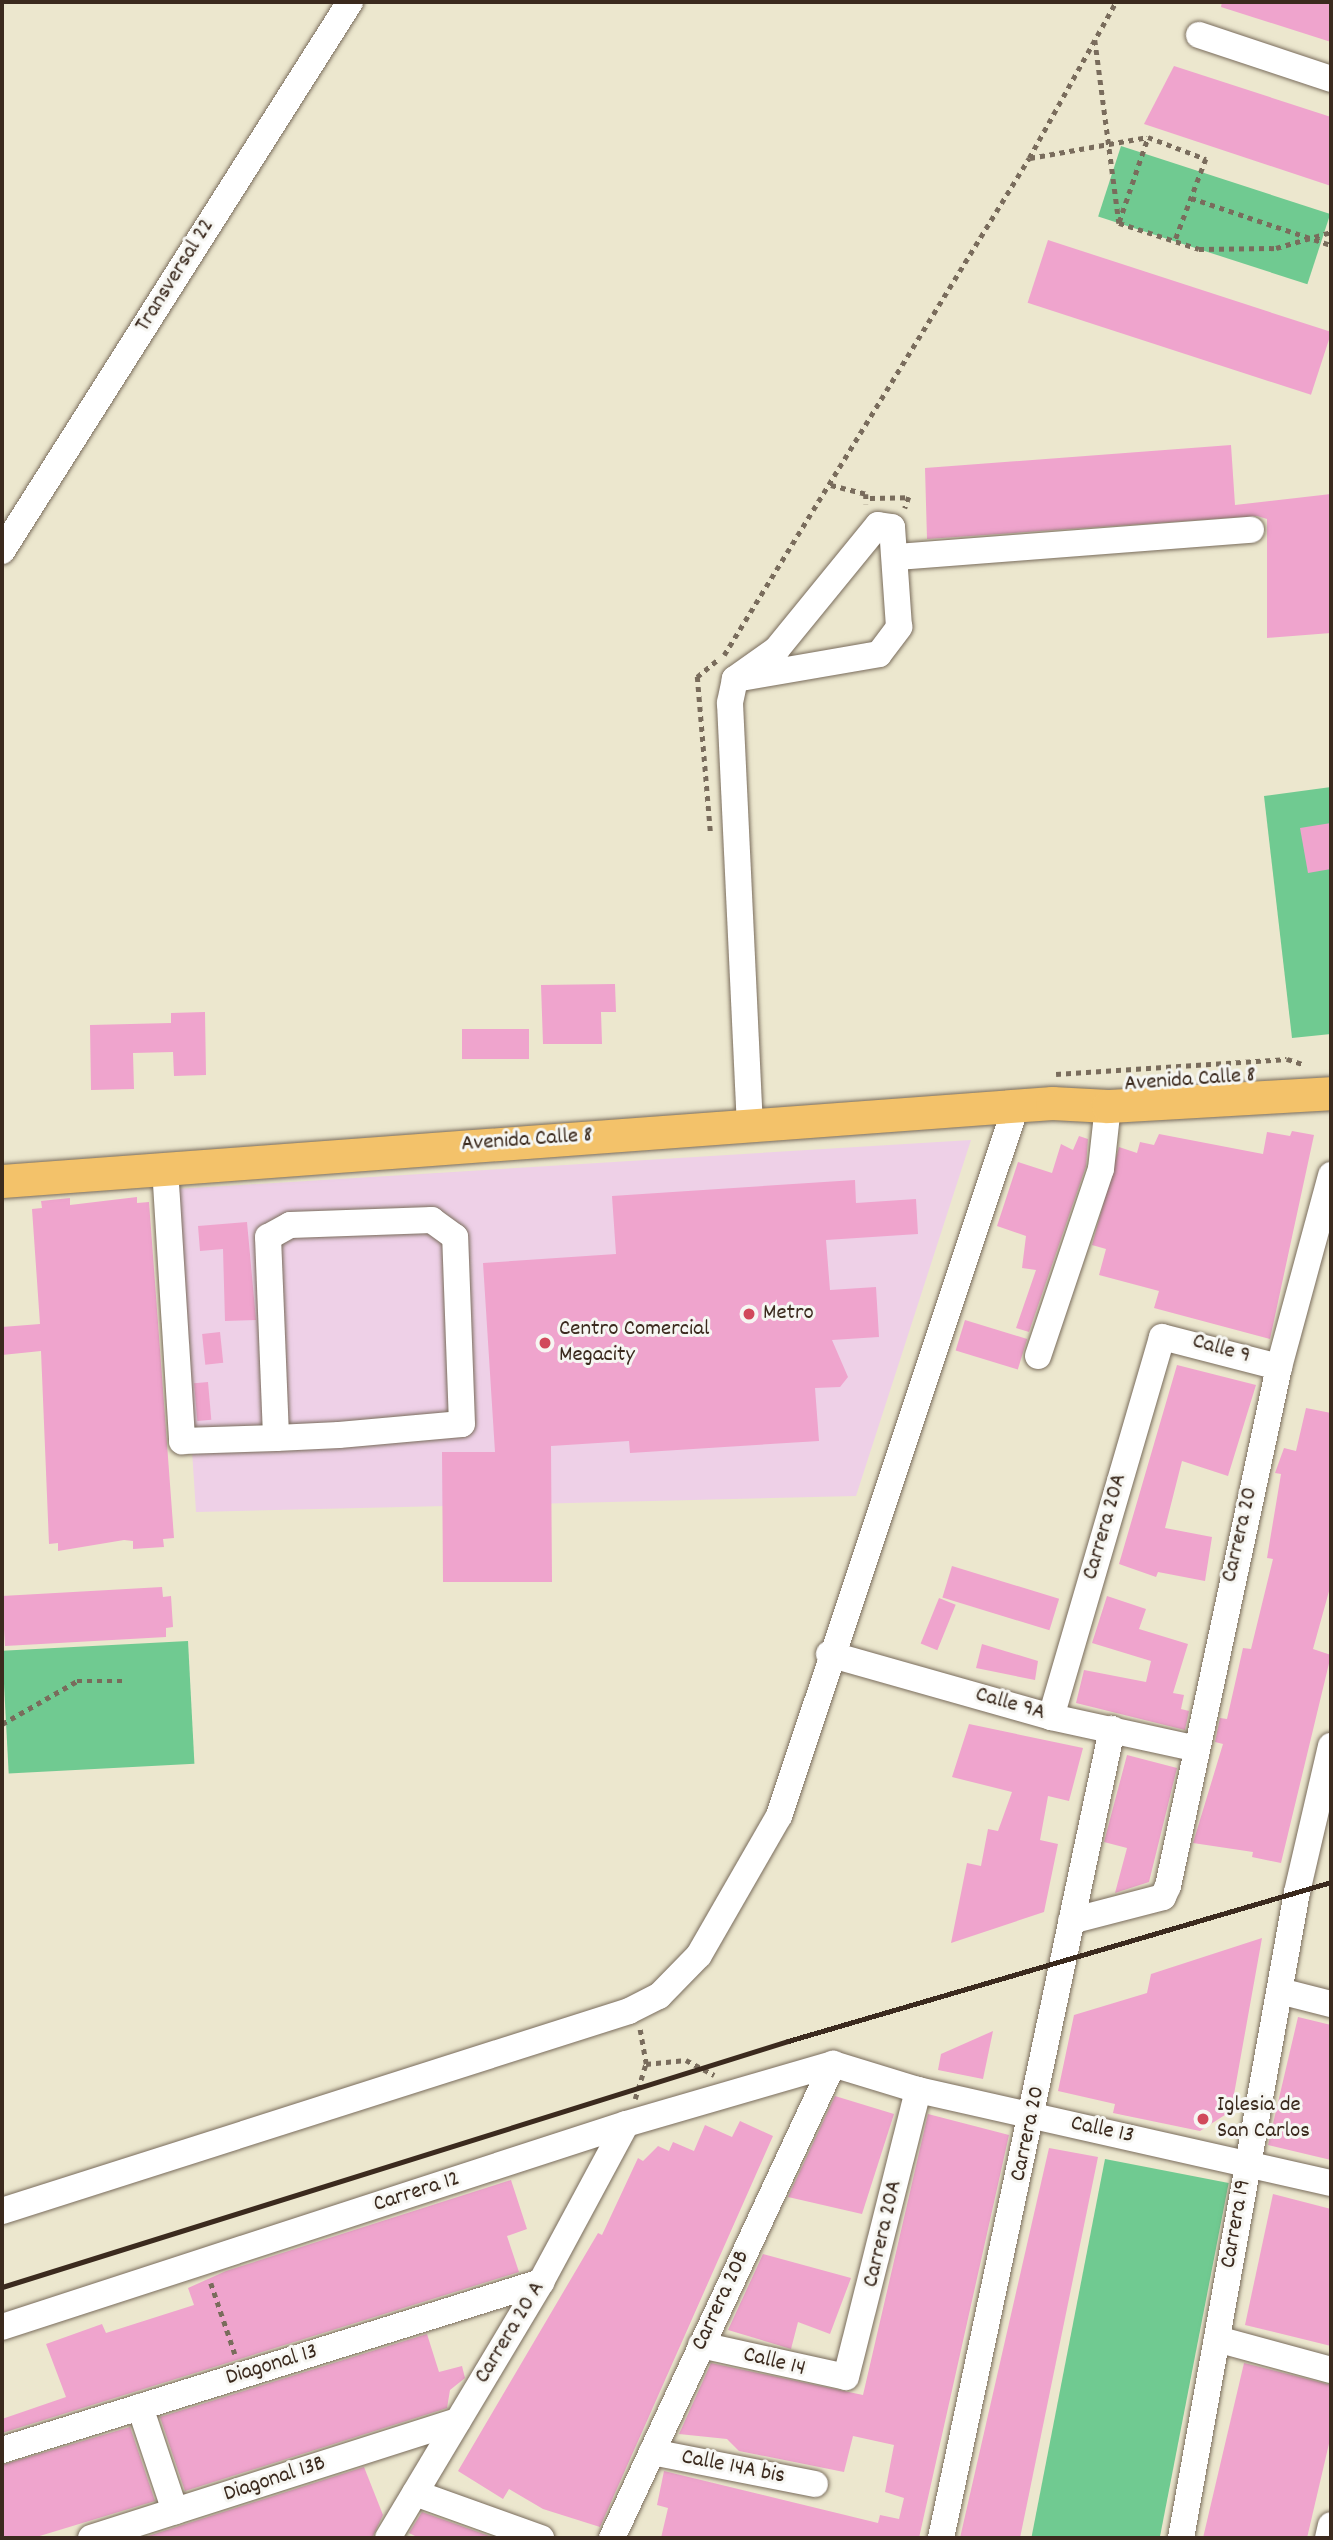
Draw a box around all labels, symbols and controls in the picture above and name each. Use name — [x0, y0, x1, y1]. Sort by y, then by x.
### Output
street label: Transversal 22 — [130, 214, 222, 338]
street label: Avenida Calle 8 — [1123, 1063, 1257, 1099]
street label: Avenida Calle 8 — [460, 1123, 594, 1159]
place label: Metro — [763, 1300, 814, 1328]
marker: Metro — [741, 1306, 757, 1322]
place label: Centro Comercial Megacity — [559, 1316, 709, 1370]
street label: Calle 9 — [1189, 1329, 1253, 1371]
marker: Centro Comercial Megacity — [537, 1335, 553, 1351]
street label: Carrera 20A — [1078, 1471, 1134, 1583]
street label: Carrera 20 — [1217, 1485, 1265, 1585]
street label: Calle 9A — [972, 1682, 1048, 1728]
street label: Carrera 20 — [1005, 2084, 1053, 2184]
place label: Iglesia de San Carlos — [1217, 2092, 1310, 2146]
street label: Calle 13 — [1068, 2111, 1136, 2151]
marker: Iglesia de San Carlos — [1195, 2111, 1211, 2127]
street label: Carrera 12 — [370, 2166, 464, 2220]
street label: Carrera 20A — [858, 2178, 910, 2290]
street label: Carrera 19 — [1216, 2178, 1258, 2270]
street label: Carrera 20B — [687, 2246, 757, 2356]
street label: Carrera 20 A — [470, 2277, 552, 2389]
street label: Diagonal 13 — [223, 2339, 321, 2393]
street label: Calle 14 — [740, 2342, 808, 2384]
street label: Calle 14A bis — [679, 2444, 787, 2492]
street label: Diagonal 13B — [221, 2451, 329, 2509]

